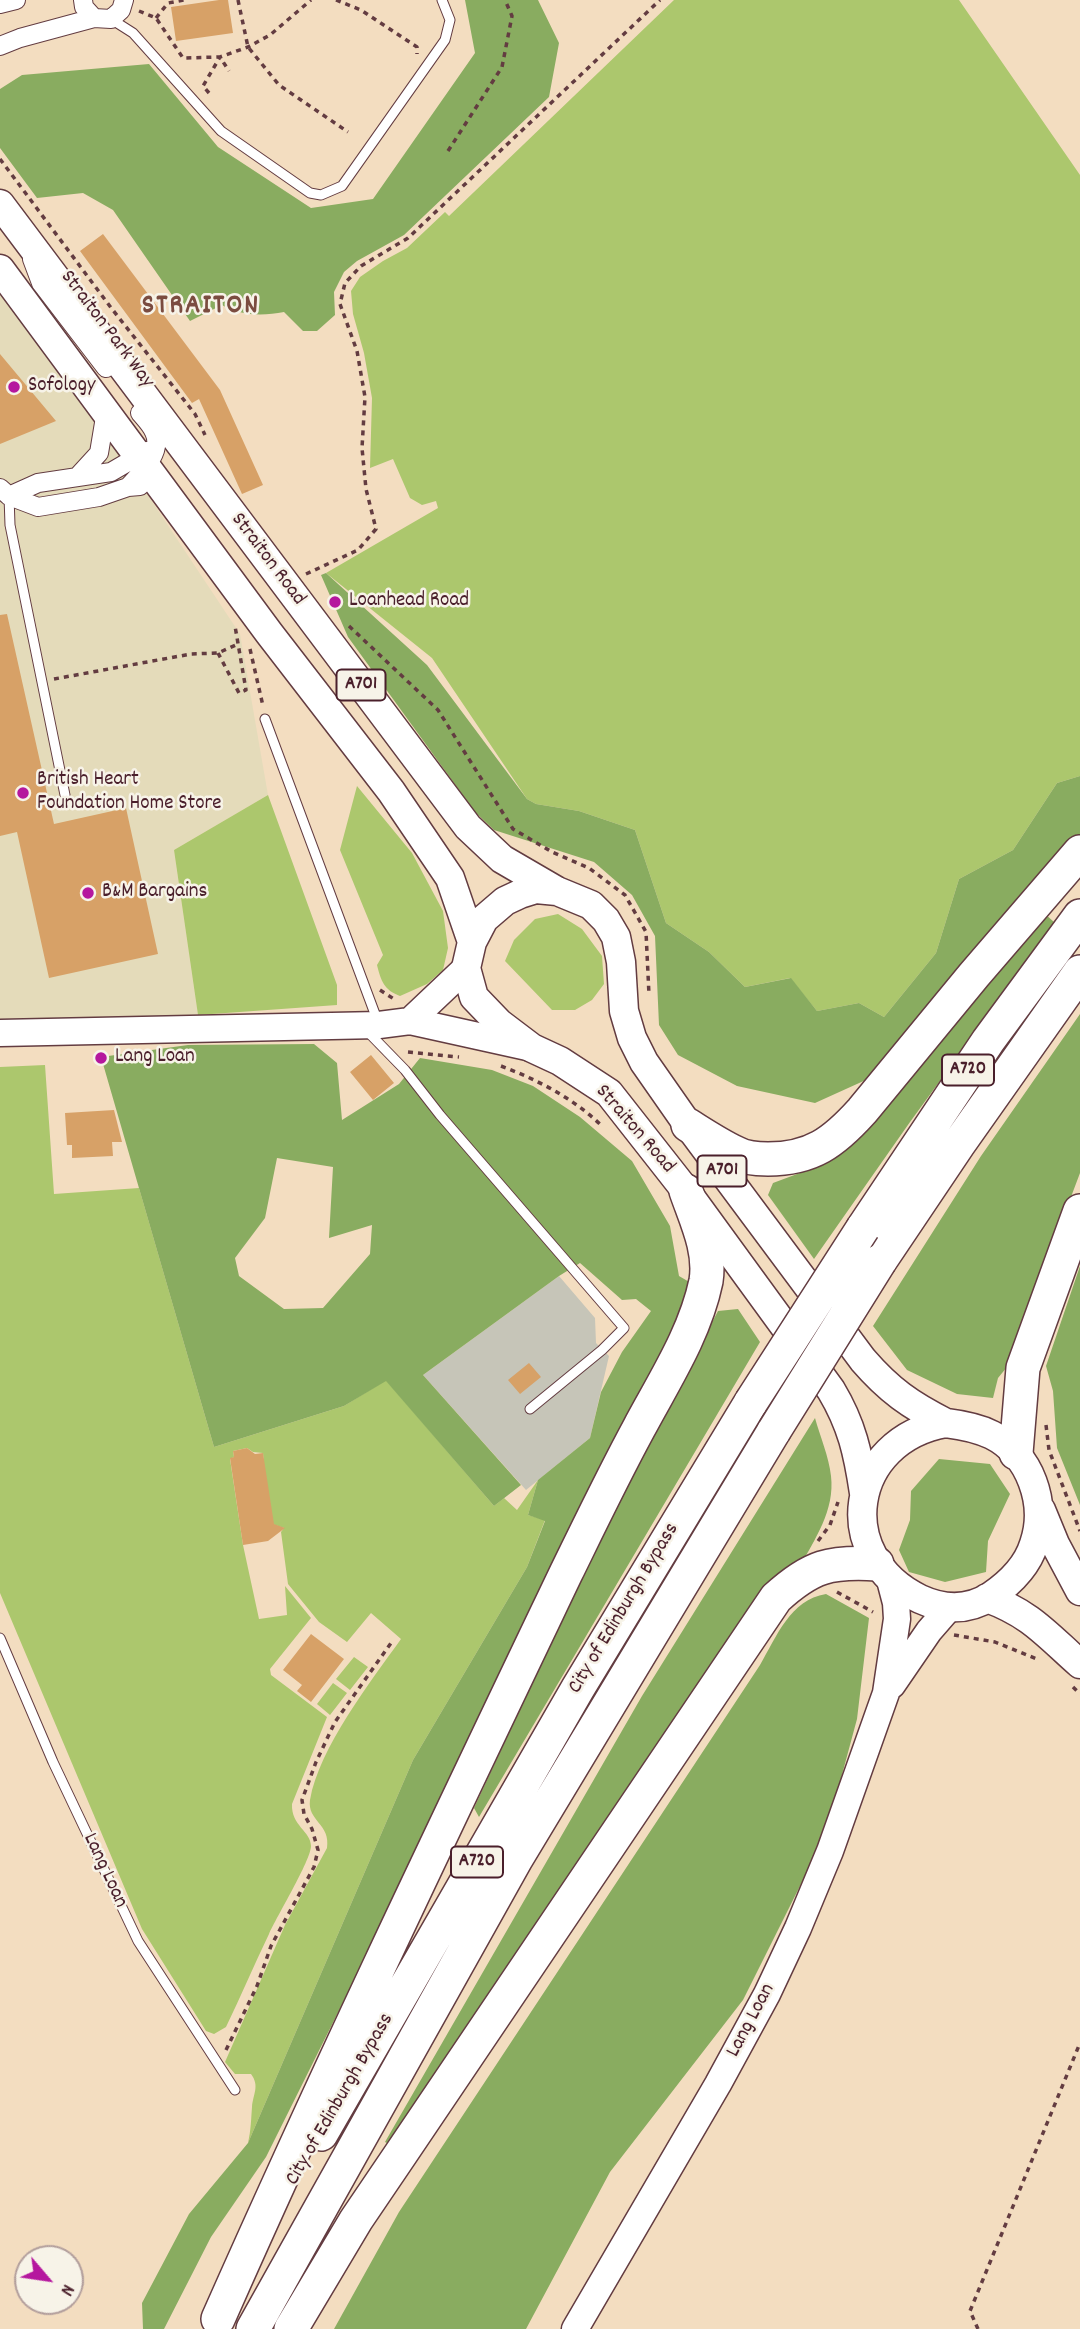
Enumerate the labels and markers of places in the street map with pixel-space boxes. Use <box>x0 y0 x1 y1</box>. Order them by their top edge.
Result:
place label: Sofology <box>28 374 95 400</box>
marker: Sofology <box>6 379 22 395</box>
place label: Loanhead Road <box>349 589 469 615</box>
marker: Loanhead Road <box>327 594 343 610</box>
place label: British Heart Foundation Home Store <box>37 768 222 818</box>
marker: British Heart Foundation Home Store <box>15 785 31 801</box>
place label: B&M Bargains <box>102 880 207 906</box>
marker: B&M Bargains <box>80 885 96 901</box>
place label: Lang Loan <box>115 1045 195 1071</box>
marker: Lang Loan <box>93 1050 109 1066</box>

